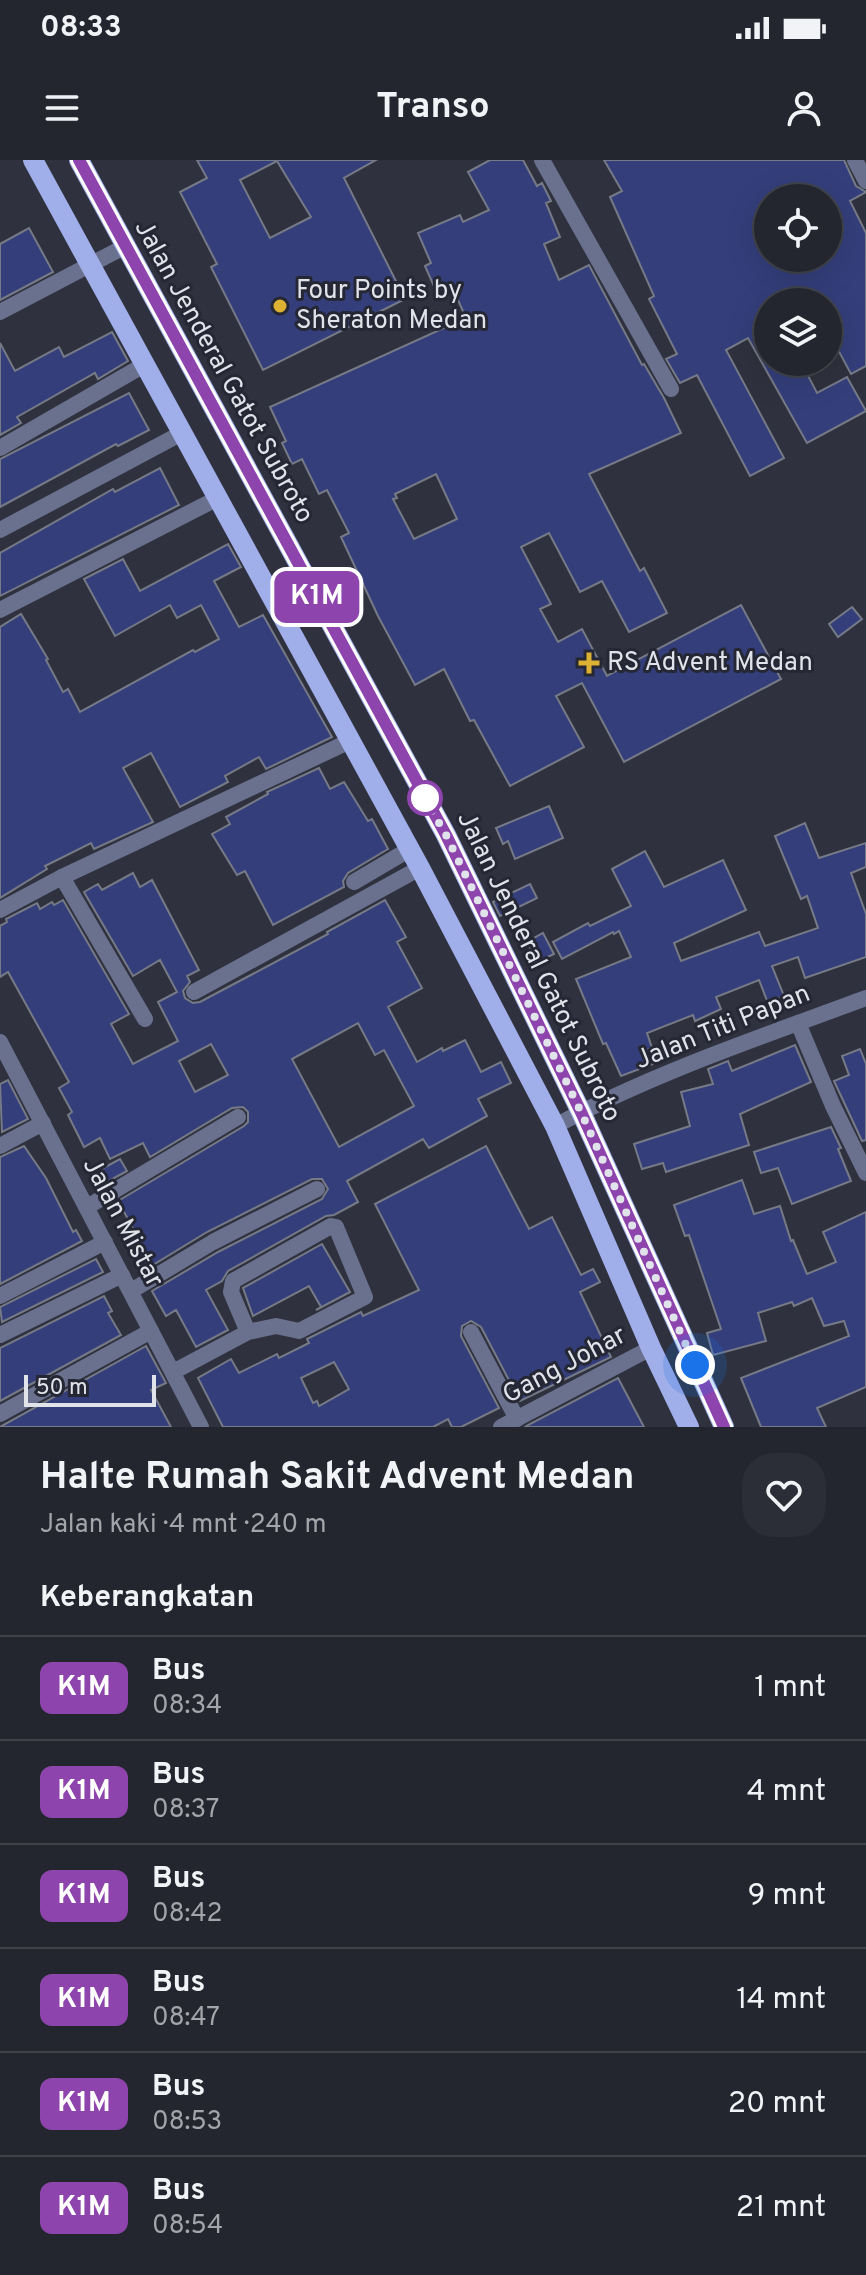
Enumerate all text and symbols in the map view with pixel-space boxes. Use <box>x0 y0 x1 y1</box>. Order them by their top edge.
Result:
text: 08:33 <box>40 10 122 47</box>
text: Transo <box>376 85 490 131</box>
icon: menu <box>40 86 84 130</box>
icon: person <box>782 86 826 130</box>
map controls <box>754 184 842 376</box>
button: locate <box>754 184 842 272</box>
street label: Jalan Jenderal Gatot Subroto <box>126 215 320 529</box>
place label: Four Points by Sheraton Medan <box>296 275 487 338</box>
button: layers <box>754 288 842 376</box>
marker: Four Points by Sheraton Medan <box>271 297 289 315</box>
line badge: K1M <box>271 571 363 623</box>
text: K1M <box>290 579 344 615</box>
place label: RS Advent Medan <box>607 647 813 680</box>
marker: RS Advent Medan <box>578 652 600 674</box>
unlabelled marker <box>408 781 442 815</box>
street label: Jalan Jenderal Gatot Subroto <box>448 806 628 1128</box>
street label: Jalan Titi Papan <box>631 978 815 1078</box>
street label: Jalan Mistar <box>74 1152 170 1294</box>
street label: Gang Johar <box>498 1320 632 1412</box>
your location <box>675 1345 715 1385</box>
scale bar <box>24 1371 156 1407</box>
text: 50 m <box>36 1375 88 1402</box>
button: heart <box>742 1453 826 1537</box>
text: Halte Rumah Sakit Advent Medan <box>40 1454 635 1503</box>
text: Jalan kaki · 4 mnt · 240 m <box>40 1509 326 1542</box>
text: Keberangkatan <box>40 1580 254 1617</box>
text: Bus <box>152 1653 205 1690</box>
text: K1M <box>57 1670 111 1706</box>
text: 1 mnt <box>754 1670 826 1707</box>
text: 08:34 <box>152 1690 222 1723</box>
text: Bus <box>152 1757 205 1794</box>
text: K1M <box>57 1774 111 1810</box>
text: 4 mnt <box>747 1774 826 1811</box>
text: 08:37 <box>152 1794 219 1827</box>
text: Bus <box>152 1861 205 1898</box>
text: K1M <box>57 1878 111 1914</box>
text: 9 mnt <box>747 1878 826 1915</box>
text: 08:42 <box>152 1898 223 1931</box>
text: Bus <box>152 1965 205 2002</box>
text: K1M <box>57 1982 111 2018</box>
text: 14 mnt <box>736 1982 826 2019</box>
text: 08:47 <box>152 2002 220 2035</box>
text: Bus <box>152 2069 205 2106</box>
text: K1M <box>57 2086 111 2122</box>
text: 20 mnt <box>728 2086 826 2123</box>
text: 08:53 <box>152 2106 222 2139</box>
text: Bus <box>152 2173 205 2210</box>
text: K1M <box>57 2190 111 2226</box>
text: 21 mnt <box>736 2190 826 2227</box>
text: 08:54 <box>152 2210 223 2243</box>

